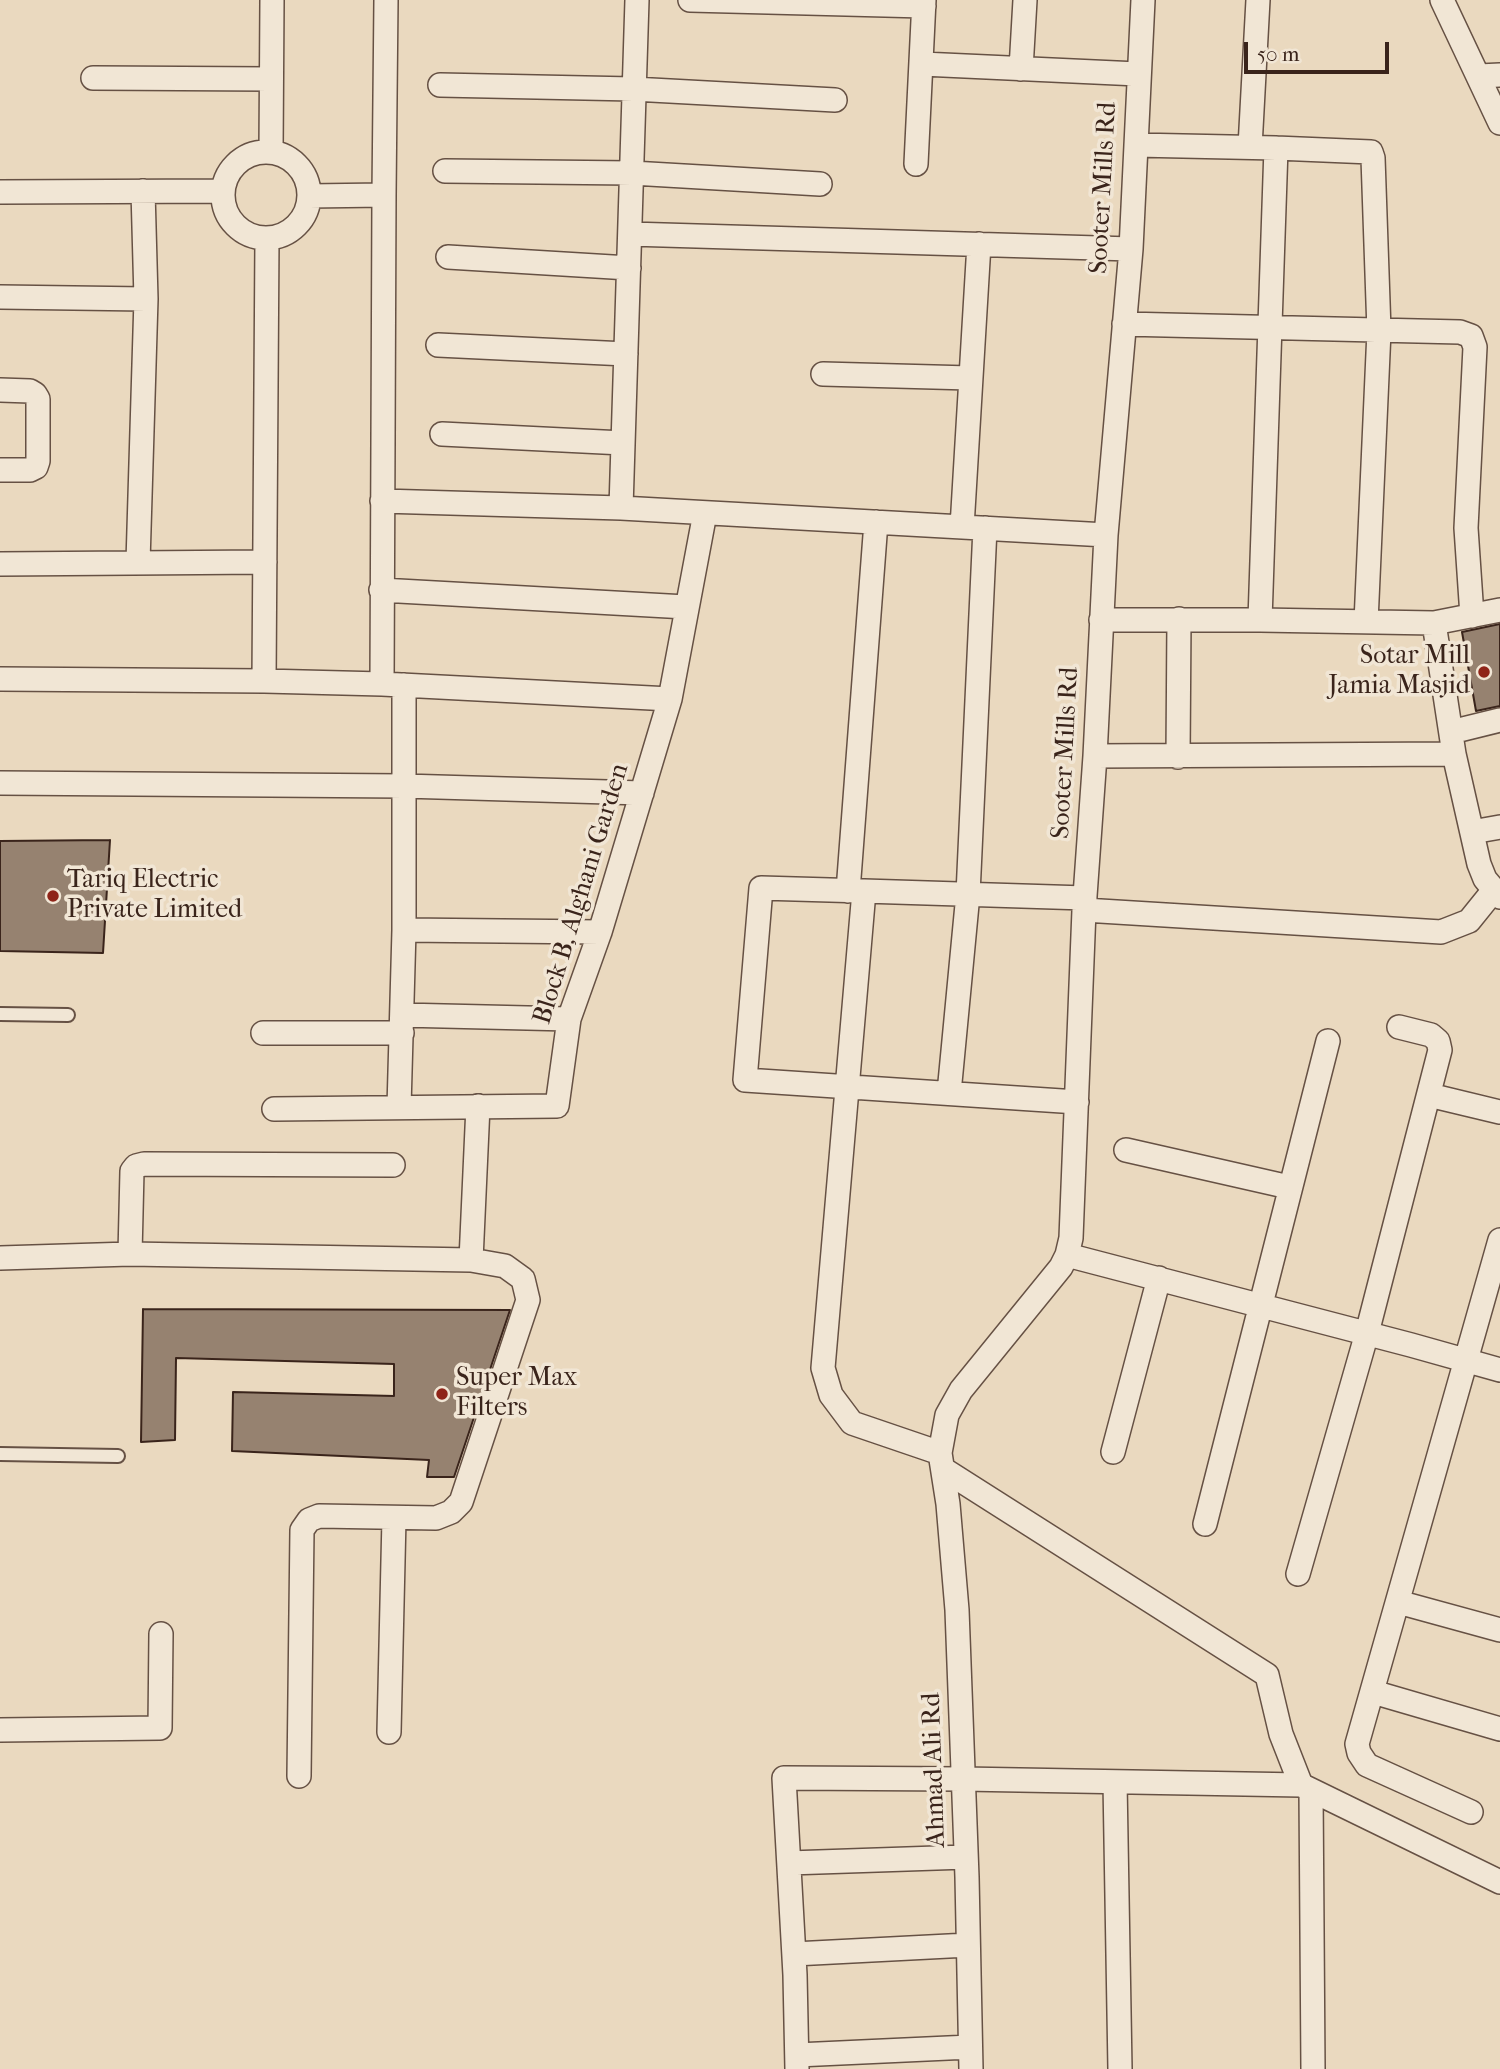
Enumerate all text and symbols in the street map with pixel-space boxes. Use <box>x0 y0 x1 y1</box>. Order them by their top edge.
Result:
scale bar <box>1248 28 1393 72</box>
text: 50 m <box>1257 42 1300 66</box>
street label: Sooter Mills Rd <box>1084 101 1124 275</box>
place label: Sotar Mill Jamia Masjid <box>1328 641 1470 702</box>
marker: Sotar Mill Jamia Masjid <box>1476 664 1492 680</box>
street label: Sooter Mills Rd <box>1046 666 1086 840</box>
street label: Block B, Alghani Garden <box>527 760 637 1028</box>
place label: Tariq Electric Private Limited <box>67 865 242 926</box>
marker: Tariq Electric Private Limited <box>45 888 61 904</box>
place label: Super Max Filters <box>456 1363 577 1424</box>
marker: Super Max Filters <box>434 1386 450 1402</box>
street label: Ahmad Ali Rd <box>917 1692 953 1848</box>

